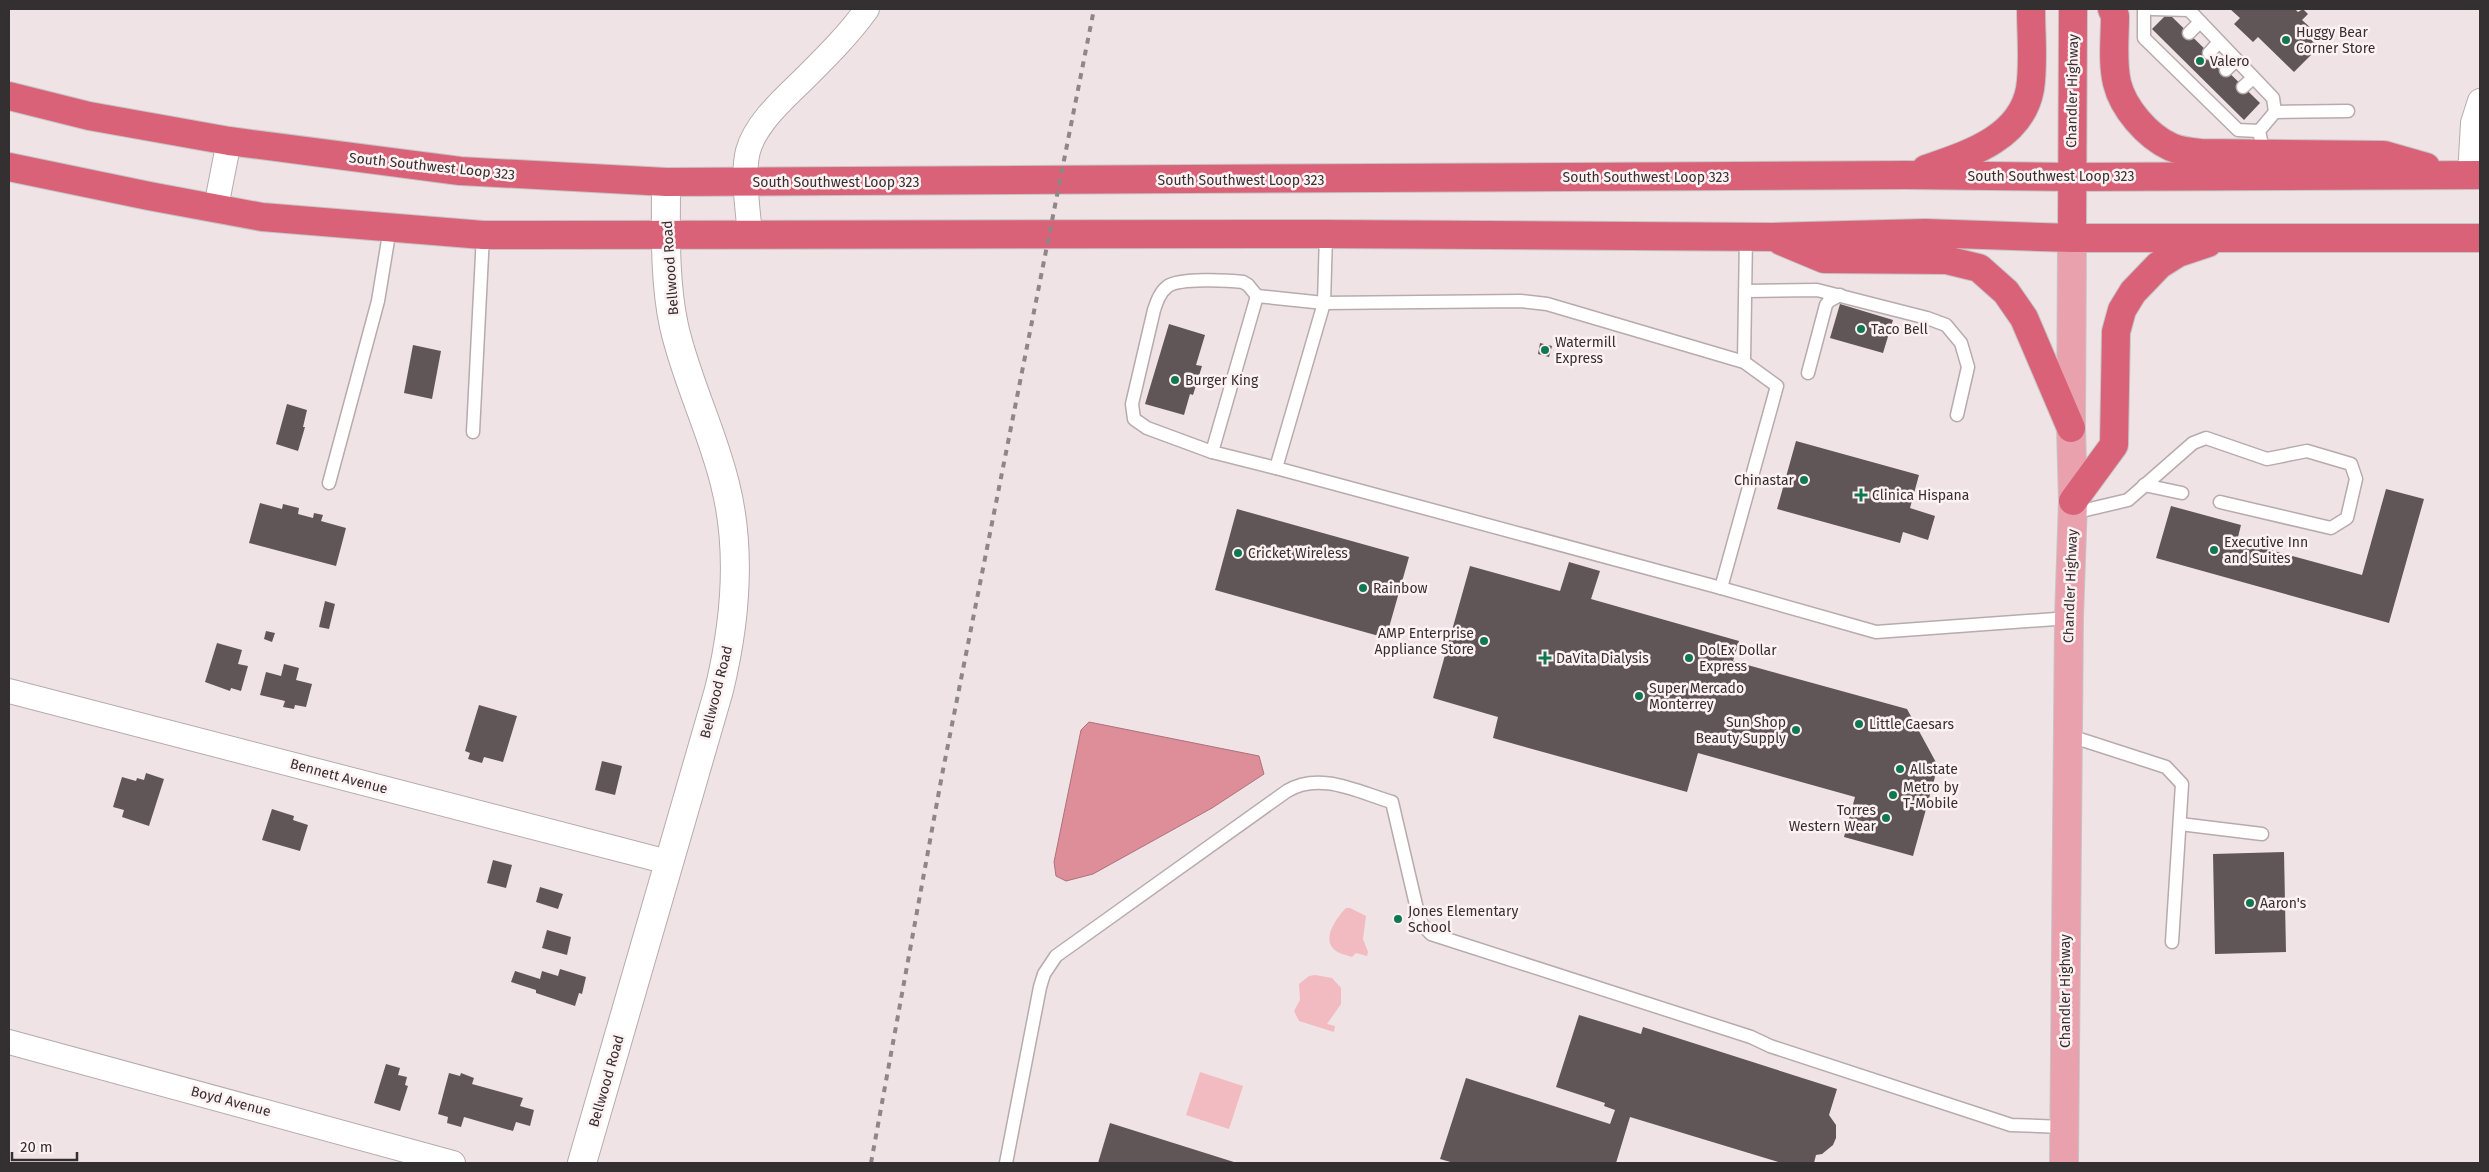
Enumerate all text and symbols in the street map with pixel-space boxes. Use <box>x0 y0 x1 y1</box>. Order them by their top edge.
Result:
place label: Huggy Bear Corner Store <box>2296 24 2375 57</box>
street label: Chandler Highway <box>2063 34 2082 148</box>
marker: Huggy Bear Corner Store <box>2280 34 2292 46</box>
place label: Valero <box>2210 53 2250 70</box>
marker: Valero <box>2194 55 2206 67</box>
street label: South Southwest Loop 323 <box>348 149 516 184</box>
street label: South Southwest Loop 323 <box>1968 168 2134 185</box>
street label: South Southwest Loop 323 <box>1563 169 1729 186</box>
street label: South Southwest Loop 323 <box>1158 172 1324 189</box>
street label: South Southwest Loop 323 <box>753 174 919 191</box>
street label: Bellwood Road <box>659 220 682 316</box>
place label: Taco Bell <box>1871 321 1928 338</box>
marker: Taco Bell <box>1855 323 1867 335</box>
place label: Watermill Express <box>1555 334 1616 367</box>
marker: Watermill Express <box>1539 344 1551 356</box>
place label: Burger King <box>1185 372 1259 389</box>
marker: Burger King <box>1169 374 1181 386</box>
place label: Chinastar <box>1734 472 1795 489</box>
marker: Chinastar <box>1798 474 1810 486</box>
place label: Clinica Hispana <box>1872 487 1969 504</box>
marker: Clinica Hispana <box>1854 488 1868 502</box>
street label: Chandler Highway <box>2060 529 2081 643</box>
place label: Executive Inn and Suites <box>2224 534 2308 567</box>
marker: Executive Inn and Suites <box>2208 544 2220 556</box>
place label: Cricket Wireless <box>1248 545 1348 562</box>
marker: Cricket Wireless <box>1232 547 1244 559</box>
place label: Rainbow <box>1373 580 1428 597</box>
marker: Rainbow <box>1357 582 1369 594</box>
place label: AMP Enterprise Appliance Store <box>1374 625 1474 658</box>
marker: AMP Enterprise Appliance Store <box>1478 635 1490 647</box>
place label: DolEx Dollar Express <box>1699 642 1777 675</box>
street label: Bellwood Road <box>697 644 736 740</box>
place label: DaVita Dialysis <box>1556 650 1649 667</box>
marker: DaVita Dialysis <box>1538 651 1552 665</box>
marker: DolEx Dollar Express <box>1683 652 1695 664</box>
place label: Super Mercado Monterrey <box>1649 680 1744 713</box>
marker: Super Mercado Monterrey <box>1633 690 1645 702</box>
place label: Sun Shop Beauty Supply <box>1695 714 1786 747</box>
place label: Little Caesars <box>1869 716 1954 733</box>
marker: Little Caesars <box>1853 718 1865 730</box>
marker: Sun Shop Beauty Supply <box>1790 724 1802 736</box>
street label: Bennett Avenue <box>288 755 390 798</box>
place label: Allstate <box>1910 761 1958 778</box>
marker: Allstate <box>1894 763 1906 775</box>
place label: Metro by T-Mobile <box>1903 779 1959 812</box>
marker: Metro by T-Mobile <box>1887 789 1899 801</box>
place label: Torres Western Wear <box>1789 802 1877 835</box>
marker: Torres Western Wear <box>1880 812 1892 824</box>
place label: Aaron's <box>2260 895 2307 912</box>
marker: Aaron's <box>2244 897 2256 909</box>
place label: Jones Elementary School <box>1408 903 1518 936</box>
marker: Jones Elementary School <box>1392 913 1404 925</box>
street label: Chandler Highway <box>2057 934 2074 1048</box>
street label: Bellwood Road <box>585 1033 628 1129</box>
street label: Boyd Avenue <box>189 1083 273 1120</box>
scale bar <box>12 1130 78 1162</box>
text: 20 m <box>20 1138 53 1156</box>

